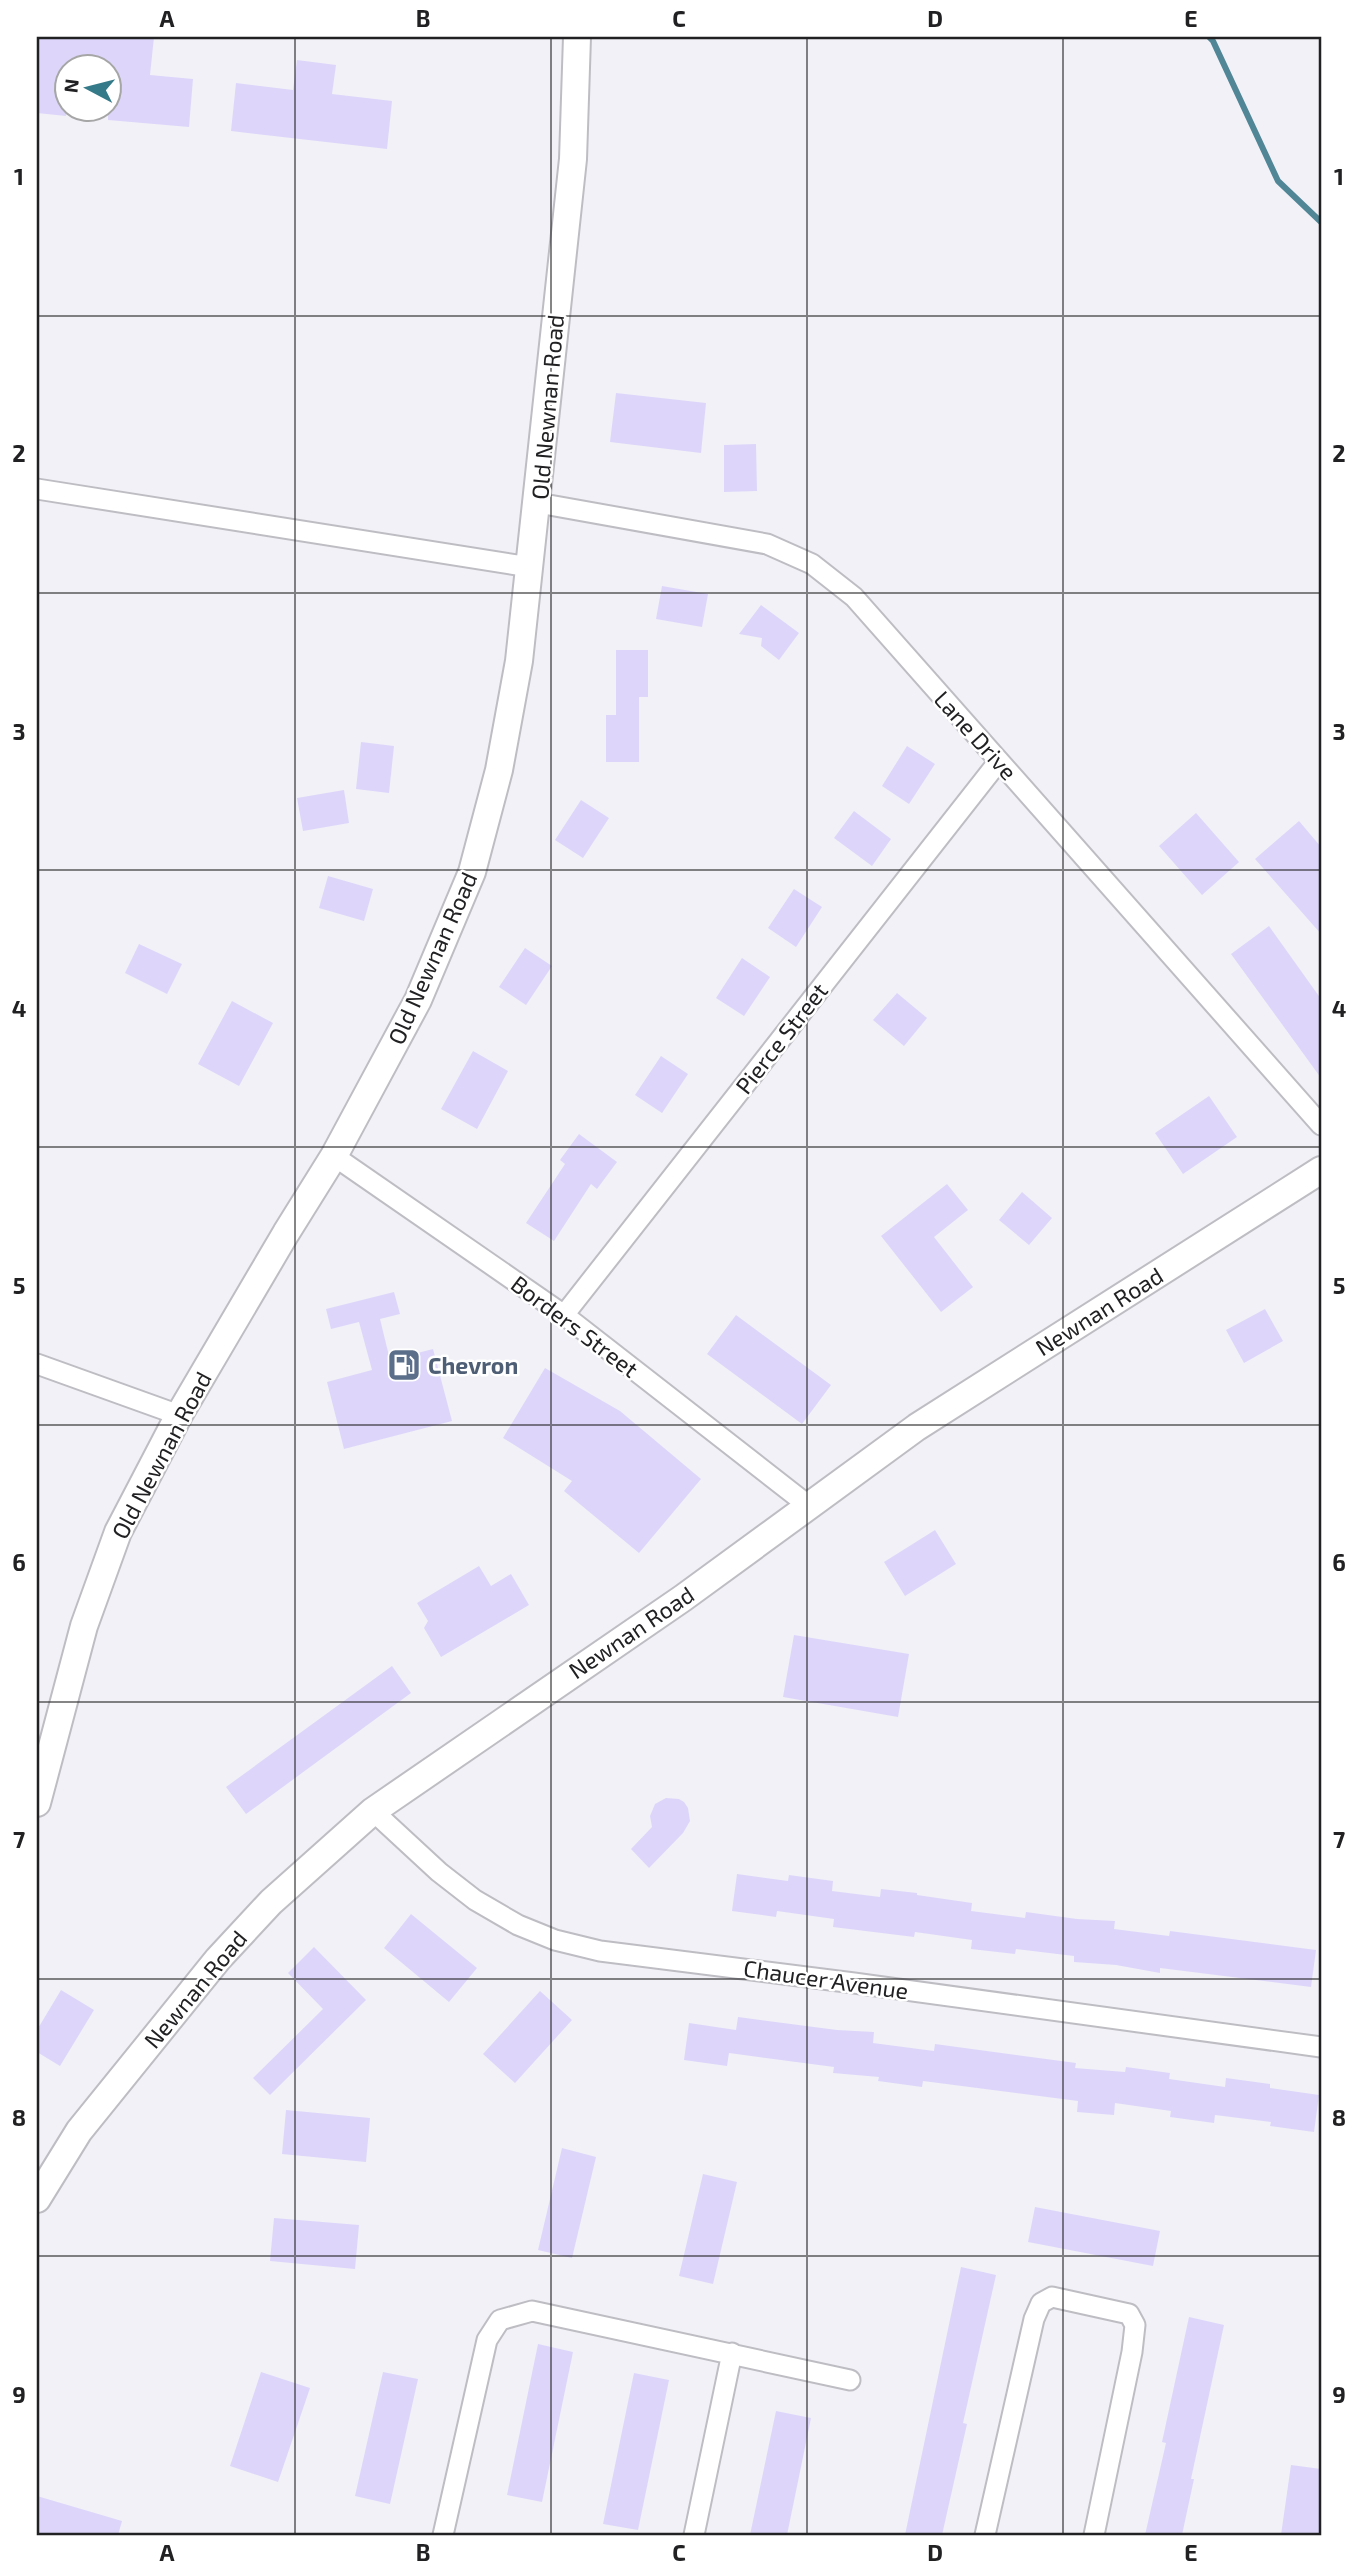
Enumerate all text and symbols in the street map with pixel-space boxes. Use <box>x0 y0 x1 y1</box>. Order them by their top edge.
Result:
text: A <box>159 4 175 32</box>
text: B <box>416 4 430 32</box>
text: C <box>672 4 686 32</box>
text: D <box>927 4 943 32</box>
text: E <box>1184 4 1198 32</box>
north arrow <box>52 52 122 122</box>
text: N <box>58 78 83 94</box>
text: 1 <box>14 162 24 190</box>
text: 1 <box>1334 162 1344 190</box>
street label: Old Newnan Road <box>525 313 569 501</box>
text: 2 <box>12 439 26 467</box>
text: 2 <box>1332 439 1346 467</box>
street label: Lane Drive <box>929 685 1023 785</box>
text: 3 <box>12 717 26 745</box>
text: 3 <box>1332 717 1346 745</box>
street label: Old Newnan Road <box>381 868 483 1048</box>
street label: Pierce Street <box>729 977 833 1099</box>
text: 4 <box>12 994 26 1022</box>
text: 4 <box>1332 994 1346 1022</box>
street label: Newnan Road <box>1030 1261 1168 1361</box>
street label: Borders Street <box>506 1269 644 1383</box>
text: 5 <box>13 1271 25 1299</box>
text: 5 <box>1333 1271 1345 1299</box>
fuel station icon: Chevron <box>385 1346 423 1384</box>
place label: Chevron <box>428 1351 518 1379</box>
street label: Old Newnan Road <box>105 1367 217 1543</box>
text: 6 <box>12 1548 26 1576</box>
text: 6 <box>1332 1548 1346 1576</box>
street label: Newnan Road <box>563 1580 699 1684</box>
text: 7 <box>13 1825 25 1853</box>
text: 7 <box>1333 1825 1345 1853</box>
street label: Newnan Road <box>138 1924 252 2054</box>
street label: Chaucer Avenue <box>742 1954 910 2004</box>
text: 8 <box>12 2103 26 2131</box>
text: 8 <box>1332 2103 1346 2131</box>
text: 9 <box>12 2380 26 2408</box>
text: 9 <box>1332 2380 1346 2408</box>
text: A <box>159 2538 175 2566</box>
text: B <box>416 2538 430 2566</box>
text: C <box>672 2538 686 2566</box>
text: D <box>927 2538 943 2566</box>
text: E <box>1184 2538 1198 2566</box>

